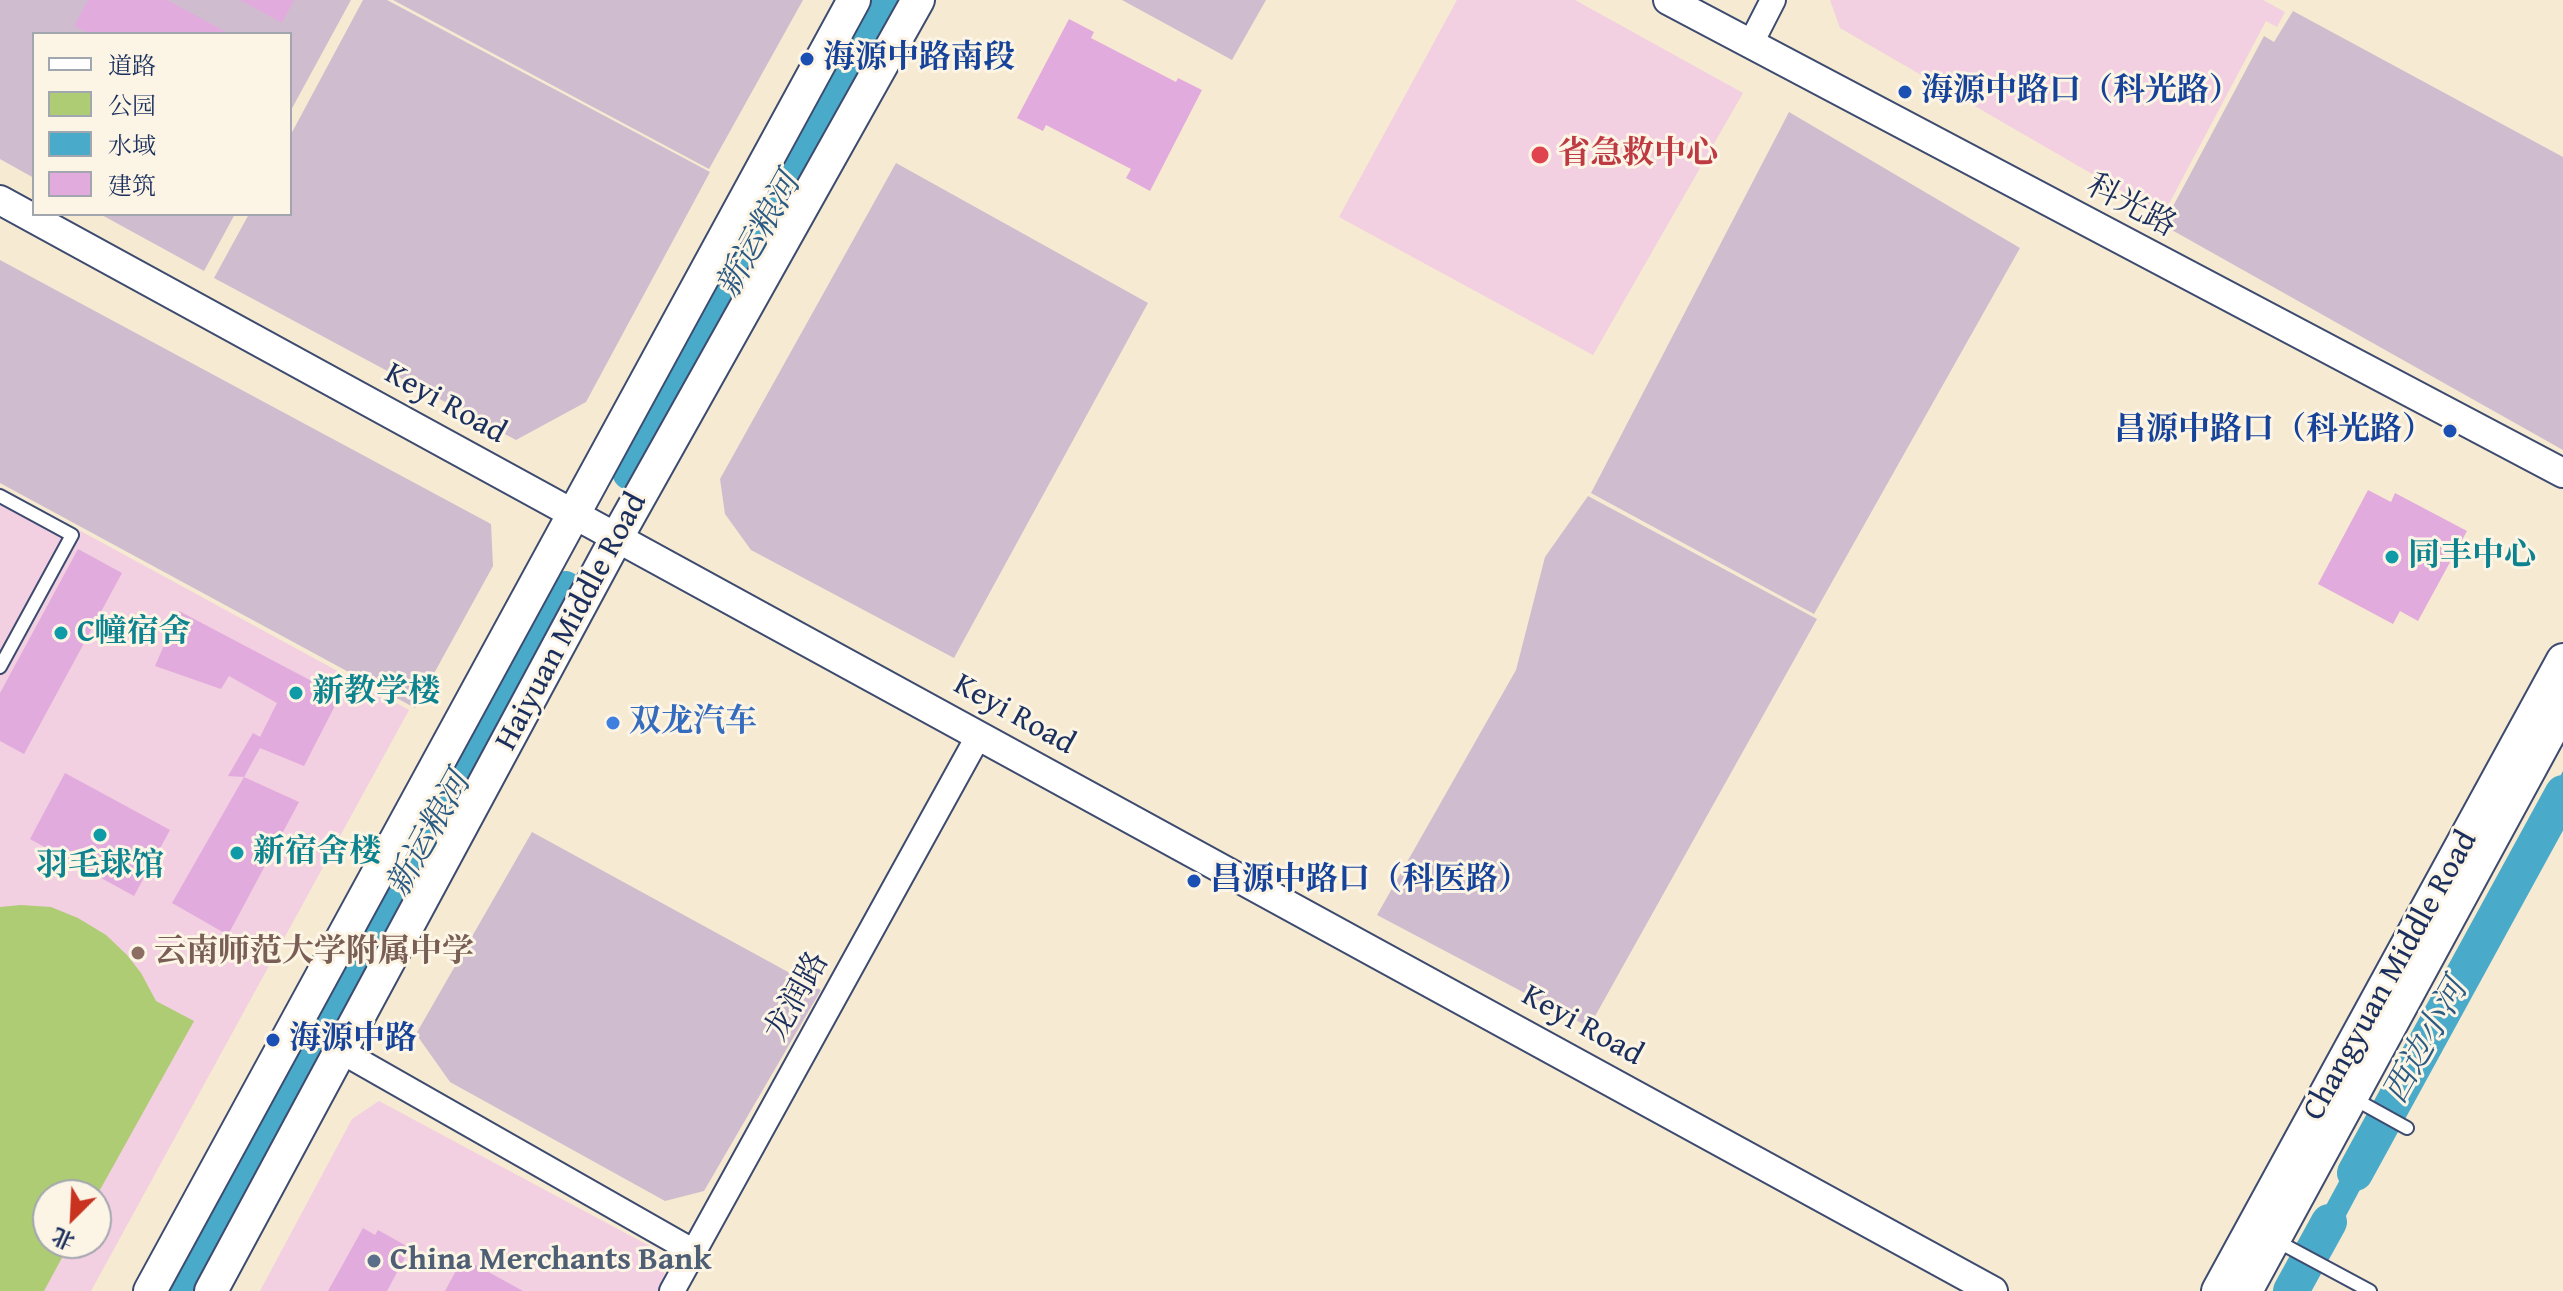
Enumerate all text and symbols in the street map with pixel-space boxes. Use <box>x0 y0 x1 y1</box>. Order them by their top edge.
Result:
legend <box>32 32 292 216</box>
place label: 海源中路南段 <box>823 40 1015 78</box>
text: 道路 <box>108 48 156 83</box>
marker: 海源中路南段 <box>798 50 816 68</box>
place label: 海源中路口（科光路） <box>1921 73 2241 111</box>
marker: 海源中路口（科光路） <box>1896 83 1914 101</box>
text: 公园 <box>108 88 156 123</box>
text: 水域 <box>108 128 156 163</box>
place label: 省急救中心 <box>1558 136 1718 174</box>
marker: 省急救中心 <box>1529 144 1551 166</box>
water label: 新运粮河 <box>709 167 811 305</box>
text: 建筑 <box>108 168 156 203</box>
street label: 科光路 <box>2080 168 2182 246</box>
street label: Keyi Road <box>378 355 512 453</box>
place label: 昌源中路口（科光路） <box>2114 412 2434 450</box>
marker: 昌源中路口（科光路） <box>2441 422 2459 440</box>
street label: Haiyuan Middle Road <box>488 487 656 757</box>
place label: 同丰中心 <box>2408 538 2536 576</box>
marker: 同丰中心 <box>2383 548 2401 566</box>
place label: C幢宿舍 <box>77 614 191 652</box>
marker: C幢宿舍 <box>52 624 70 642</box>
street label: Keyi Road <box>947 666 1081 764</box>
place label: 新教学楼 <box>312 674 440 712</box>
marker: 新教学楼 <box>287 684 305 702</box>
place label: 双龙汽车 <box>629 704 757 742</box>
marker: 双龙汽车 <box>604 714 622 732</box>
water label: 新运粮河 <box>379 766 481 904</box>
street label: Changyuan Middle Road <box>2295 825 2487 1127</box>
marker: 羽毛球馆 <box>91 826 109 844</box>
place label: 新宿舍楼 <box>253 834 381 872</box>
marker: 新宿舍楼 <box>228 844 246 862</box>
place label: 羽毛球馆 <box>36 848 164 886</box>
place label: 昌源中路口（科医路） <box>1210 862 1530 900</box>
marker: 昌源中路口（科医路） <box>1185 872 1203 890</box>
place label: 云南师范大学附属中学 <box>154 934 474 972</box>
marker: 云南师范大学附属中学 <box>129 944 147 962</box>
street label: 龙润路 <box>758 946 838 1048</box>
water label: 西边小河 <box>2376 973 2478 1111</box>
street label: Keyi Road <box>1515 977 1649 1075</box>
place label: 海源中路 <box>289 1021 417 1059</box>
marker: 海源中路 <box>264 1031 282 1049</box>
north arrow <box>32 1179 112 1259</box>
text: 北 <box>46 1220 80 1258</box>
place label: China Merchants Bank <box>390 1242 711 1280</box>
marker: China Merchants Bank <box>365 1252 383 1270</box>

